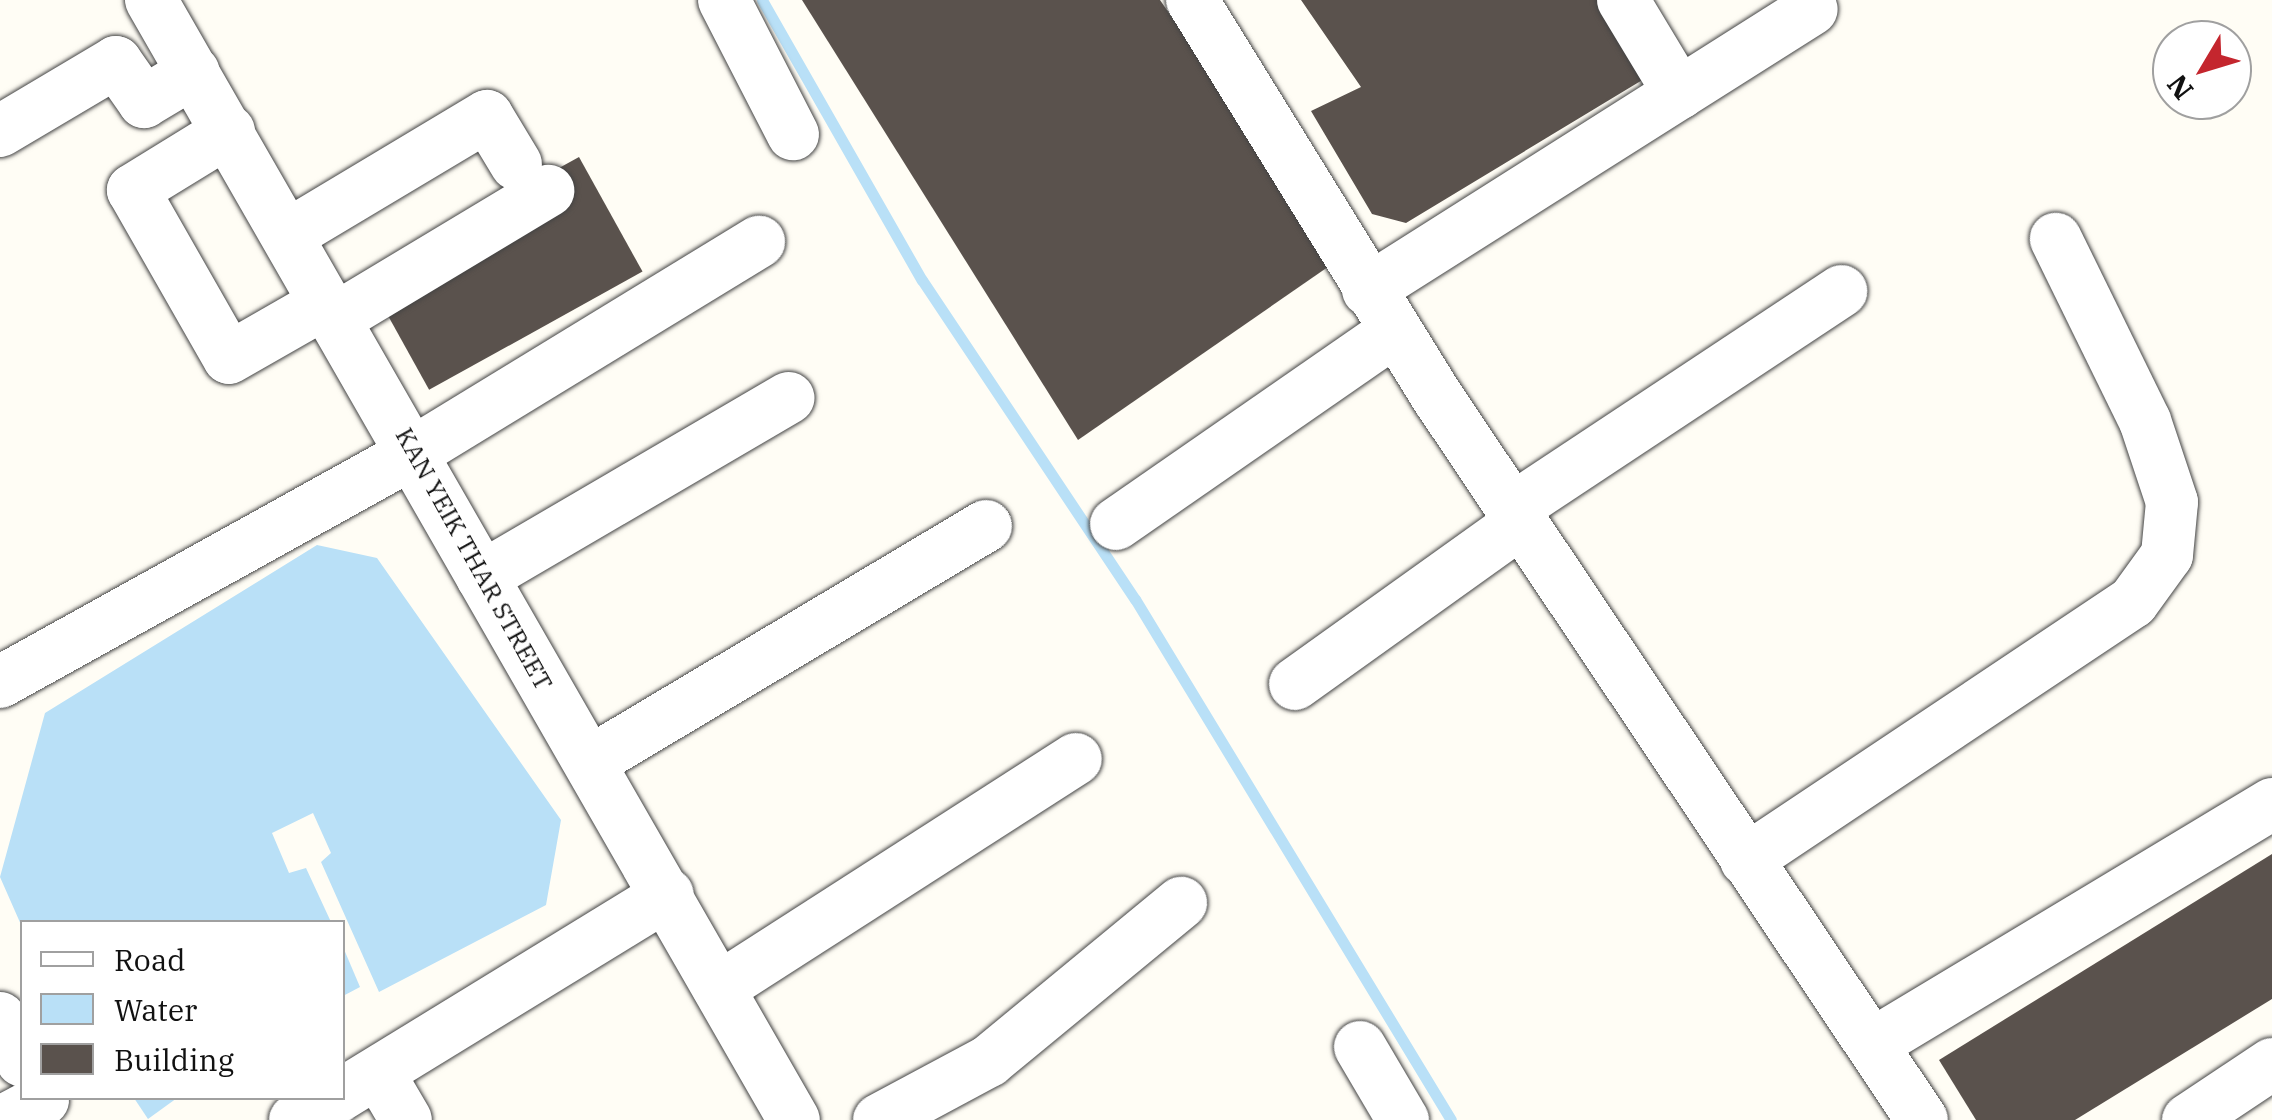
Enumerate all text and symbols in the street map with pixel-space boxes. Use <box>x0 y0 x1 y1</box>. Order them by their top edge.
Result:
north arrow <box>2152 20 2252 120</box>
text: N <box>2158 67 2201 108</box>
street label: KAN YEIK THAR STREET <box>389 422 559 696</box>
legend <box>20 920 345 1100</box>
text: Road <box>114 940 186 979</box>
text: Water <box>114 990 197 1029</box>
text: Building <box>114 1040 234 1079</box>

